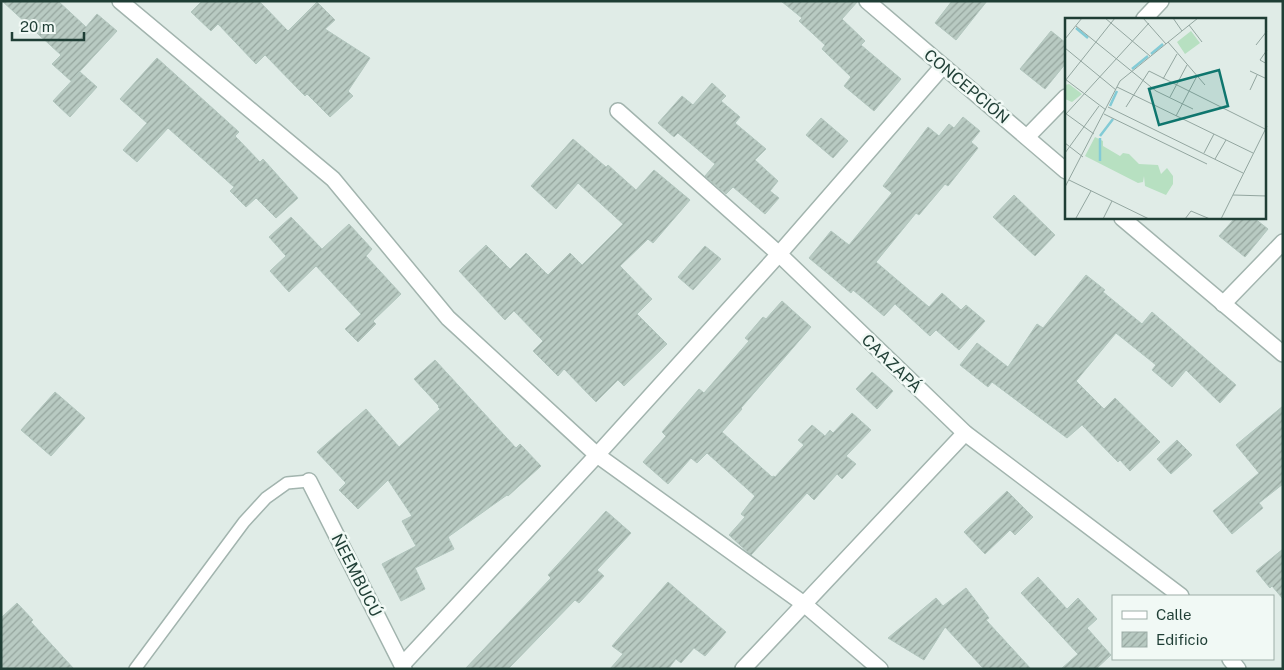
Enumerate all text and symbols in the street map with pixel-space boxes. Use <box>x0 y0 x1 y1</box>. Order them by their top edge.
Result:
scale bar <box>12 10 85 42</box>
text: 20 m <box>20 18 55 35</box>
inset map <box>1065 18 1266 219</box>
street label: CONCEPCIÓN <box>920 44 1014 128</box>
street label: CAAZAPÁ <box>858 329 926 397</box>
street label: ÑEEMBUCÚ <box>328 530 386 620</box>
legend <box>1112 595 1274 660</box>
text: Calle <box>1156 606 1192 623</box>
text: Edificio <box>1156 631 1208 648</box>

